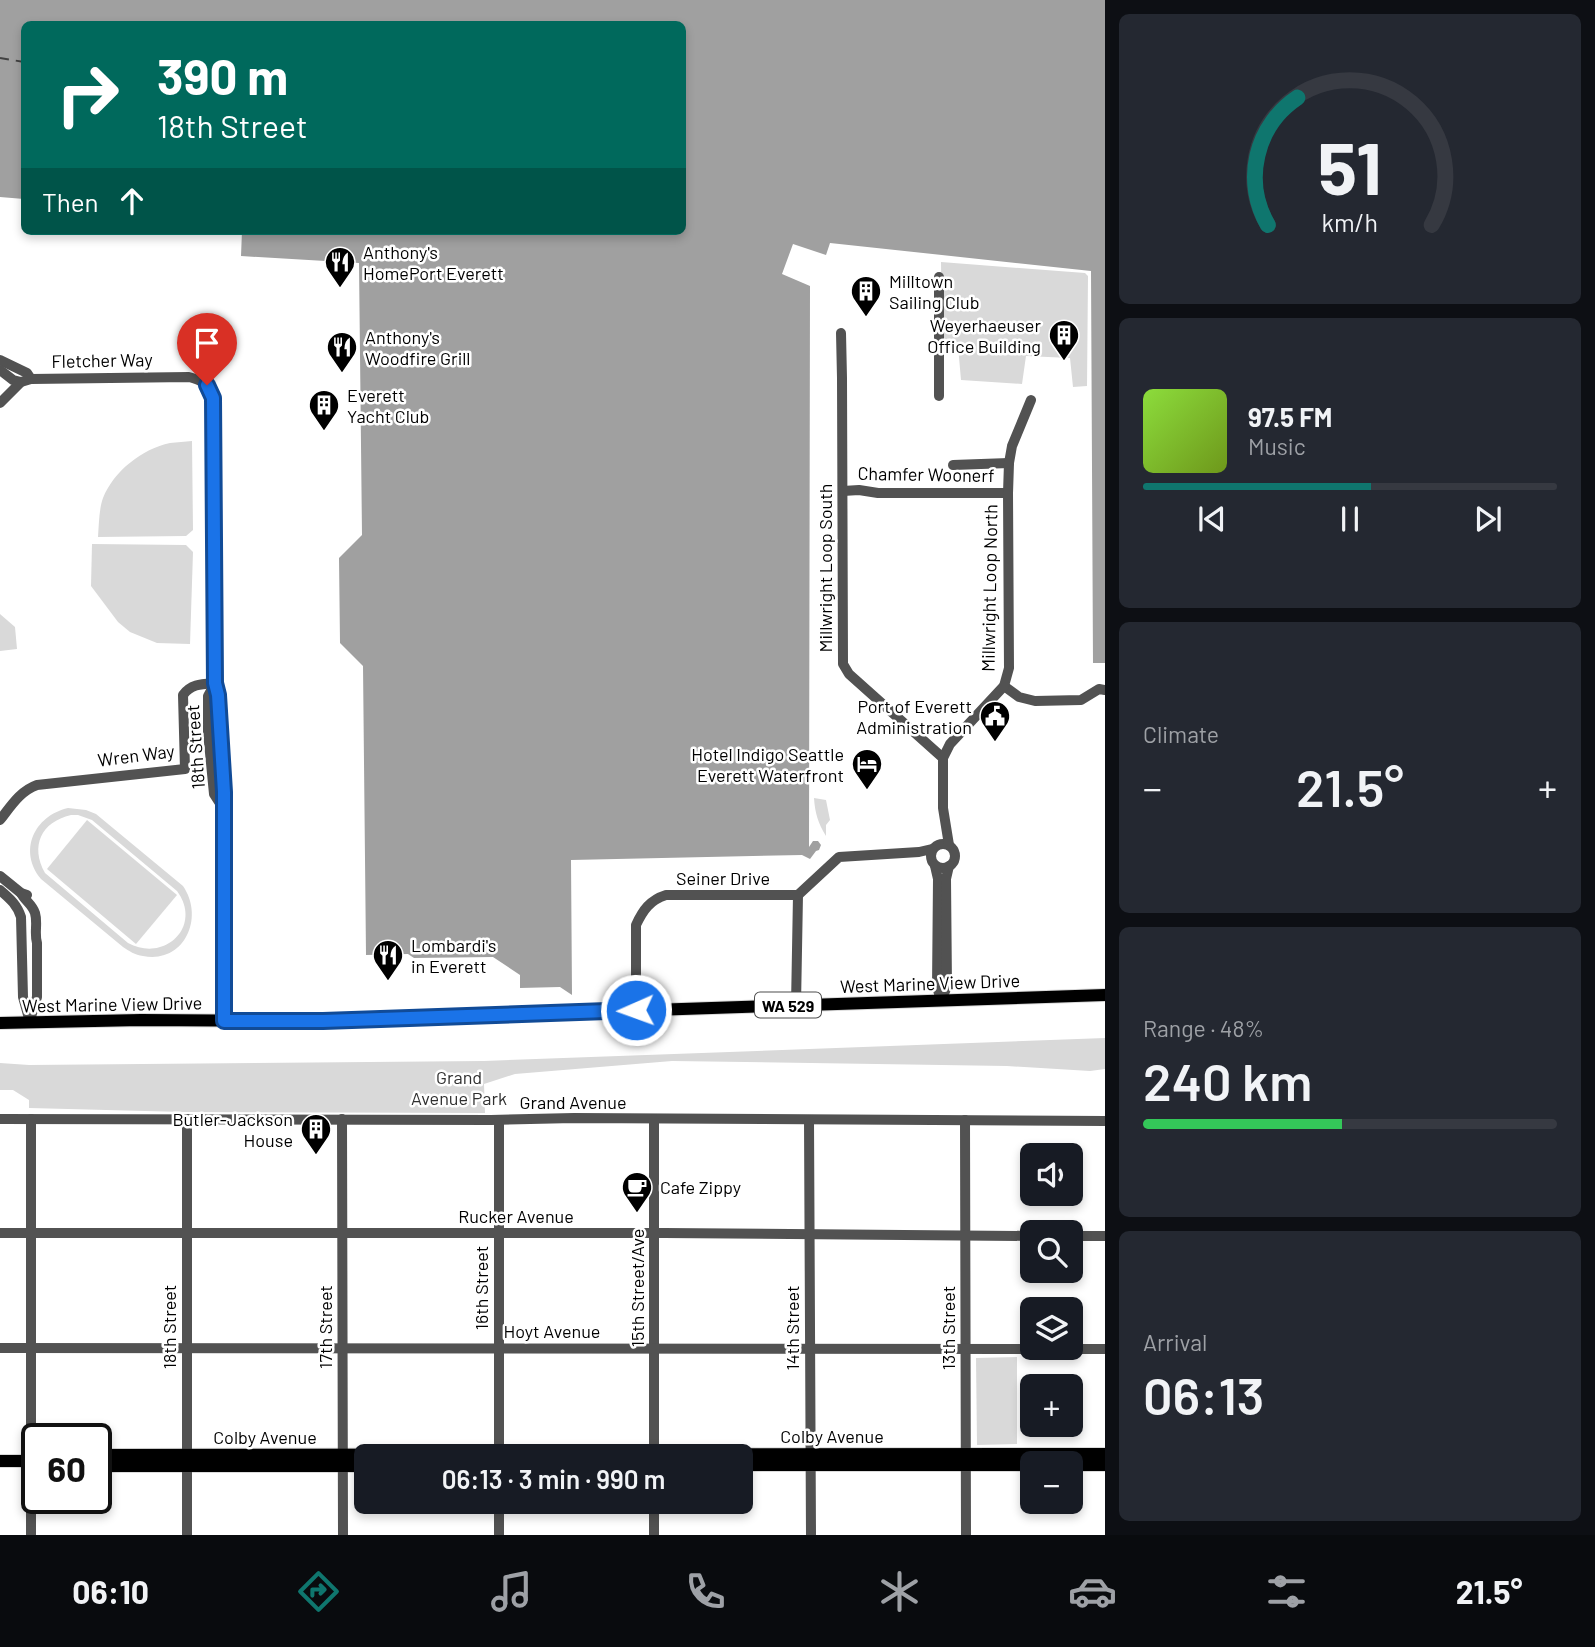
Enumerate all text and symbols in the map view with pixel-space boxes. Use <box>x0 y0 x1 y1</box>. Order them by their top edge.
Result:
text: 390 m <box>157 46 288 105</box>
icon: right <box>42 49 133 140</box>
text: 18th Street <box>157 106 308 144</box>
text: 51 <box>1318 122 1382 210</box>
icon: ahead <box>113 182 151 220</box>
text: Then <box>42 186 99 217</box>
text: km/h <box>1322 207 1378 237</box>
place label: Anthony's HomePort Everett <box>363 241 504 284</box>
restaurant icon: Anthony's HomePort Everett <box>323 245 357 289</box>
place label: Milltown Sailing Club <box>889 270 979 313</box>
building icon: Milltown Sailing Club <box>849 274 883 318</box>
pin <box>177 313 237 385</box>
place label: Weyerhaeuser Office Building <box>927 314 1041 357</box>
building icon: Weyerhaeuser Office Building <box>1047 318 1081 362</box>
icon: arrive <box>188 324 226 362</box>
place label: Anthony's Woodfire Grill <box>365 326 471 369</box>
restaurant icon: Anthony's Woodfire Grill <box>325 330 359 374</box>
street label: Fletcher Way <box>51 348 153 372</box>
place label: Everett Yacht Club <box>347 384 429 427</box>
building icon: Everett Yacht Club <box>307 388 341 432</box>
text: 97.5 FM <box>1248 401 1332 432</box>
text: Music <box>1248 432 1306 460</box>
street label: Chamfer Woonerf <box>857 462 995 486</box>
street label: Millwright Loop South <box>814 484 836 652</box>
icon: previous <box>1193 500 1231 538</box>
icon: pause <box>1331 500 1369 538</box>
icon: next <box>1469 500 1507 538</box>
street label: Millwright Loop North <box>977 504 1001 672</box>
place label: Port of Everett Administration <box>856 695 972 738</box>
public building icon: Port of Everett Administration <box>978 699 1012 743</box>
street label: 18th Street <box>181 704 209 790</box>
text: Climate <box>1143 720 1219 748</box>
street label: Wren Way <box>96 739 176 771</box>
place label: Hotel Indigo Seattle Everett Waterfront <box>691 743 844 786</box>
hotel icon: Hotel Indigo Seattle Everett Waterfront <box>850 747 884 791</box>
text: 21.5° <box>1296 755 1404 817</box>
text: − <box>1143 764 1162 810</box>
text: + <box>1538 764 1557 810</box>
street label: Seiner Drive <box>676 867 770 889</box>
place label: Lombardi's in Everett <box>411 934 496 977</box>
restaurant icon: Lombardi's in Everett <box>371 938 405 982</box>
street label: West Marine View Drive <box>839 969 1021 997</box>
position arrow <box>599 973 673 1047</box>
street label: West Marine View Drive <box>22 991 202 1017</box>
road number: WA 529 <box>755 993 821 1018</box>
text: Range · 48% <box>1143 1014 1264 1042</box>
text: 240 km <box>1143 1049 1312 1111</box>
park label: Grand Avenue Park <box>411 1066 507 1109</box>
street label: Grand Avenue <box>520 1091 626 1113</box>
place label: Butler-Jackson House <box>172 1108 293 1151</box>
building icon: Butler-Jackson House <box>299 1112 333 1156</box>
map controls <box>1020 1143 1083 1514</box>
button: sound <box>1020 1143 1083 1206</box>
cafe icon: Cafe Zippy <box>620 1170 654 1214</box>
place label: Cafe Zippy <box>660 1176 741 1198</box>
street label: Rucker Avenue <box>458 1205 574 1227</box>
button: search <box>1020 1220 1083 1283</box>
street label: 15th Street/Ave <box>626 1229 648 1347</box>
street label: 16th Street <box>470 1246 492 1330</box>
street label: 18th Street <box>158 1285 180 1369</box>
street label: 17th Street <box>314 1285 336 1369</box>
street label: 14th Street <box>781 1285 803 1371</box>
street label: 13th Street <box>937 1286 959 1370</box>
button: layers <box>1020 1297 1083 1360</box>
street label: Hoyt Avenue <box>504 1320 600 1342</box>
text: Arrival <box>1143 1328 1207 1356</box>
text: 06:13 <box>1143 1363 1264 1425</box>
button: + <box>1020 1374 1083 1437</box>
speed limit sign: 60 <box>21 1423 112 1514</box>
street label: Colby Avenue <box>780 1425 884 1447</box>
street label: Colby Avenue <box>213 1426 317 1448</box>
button: − <box>1020 1451 1083 1514</box>
text: 06:13 · 3 min · 990 m <box>442 1463 665 1494</box>
icon: directions <box>294 1567 343 1616</box>
icon: music <box>487 1567 536 1616</box>
icon: phone <box>681 1567 730 1616</box>
icon: climate <box>875 1567 924 1616</box>
icon: car <box>1068 1567 1117 1616</box>
icon: filters <box>1262 1567 1311 1616</box>
text: 06:10 <box>72 1572 149 1610</box>
text: 21.5° <box>1456 1572 1523 1610</box>

